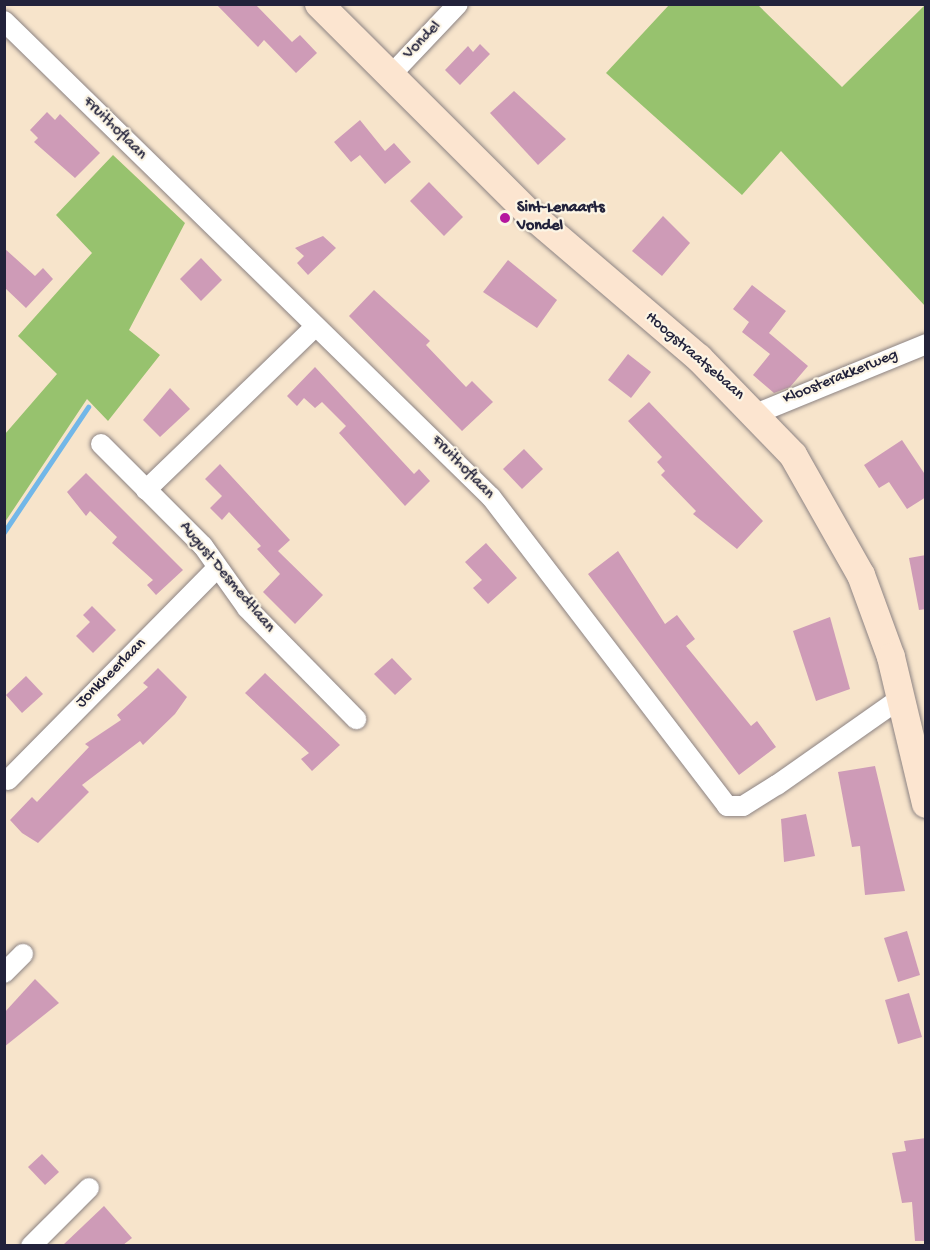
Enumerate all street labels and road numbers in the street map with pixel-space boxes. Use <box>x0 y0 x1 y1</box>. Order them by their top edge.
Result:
street label: Vondel <box>400 18 446 64</box>
street label: Fruithoflaan <box>78 93 150 165</box>
street label: Hoogstraatsebaan <box>640 309 748 405</box>
street label: Kloosterakkerweg <box>781 346 901 410</box>
street label: Fruithoflaan <box>427 432 497 504</box>
street label: August Desmedtlaan <box>174 519 278 637</box>
street label: Jonkheerlaan <box>73 635 151 713</box>

